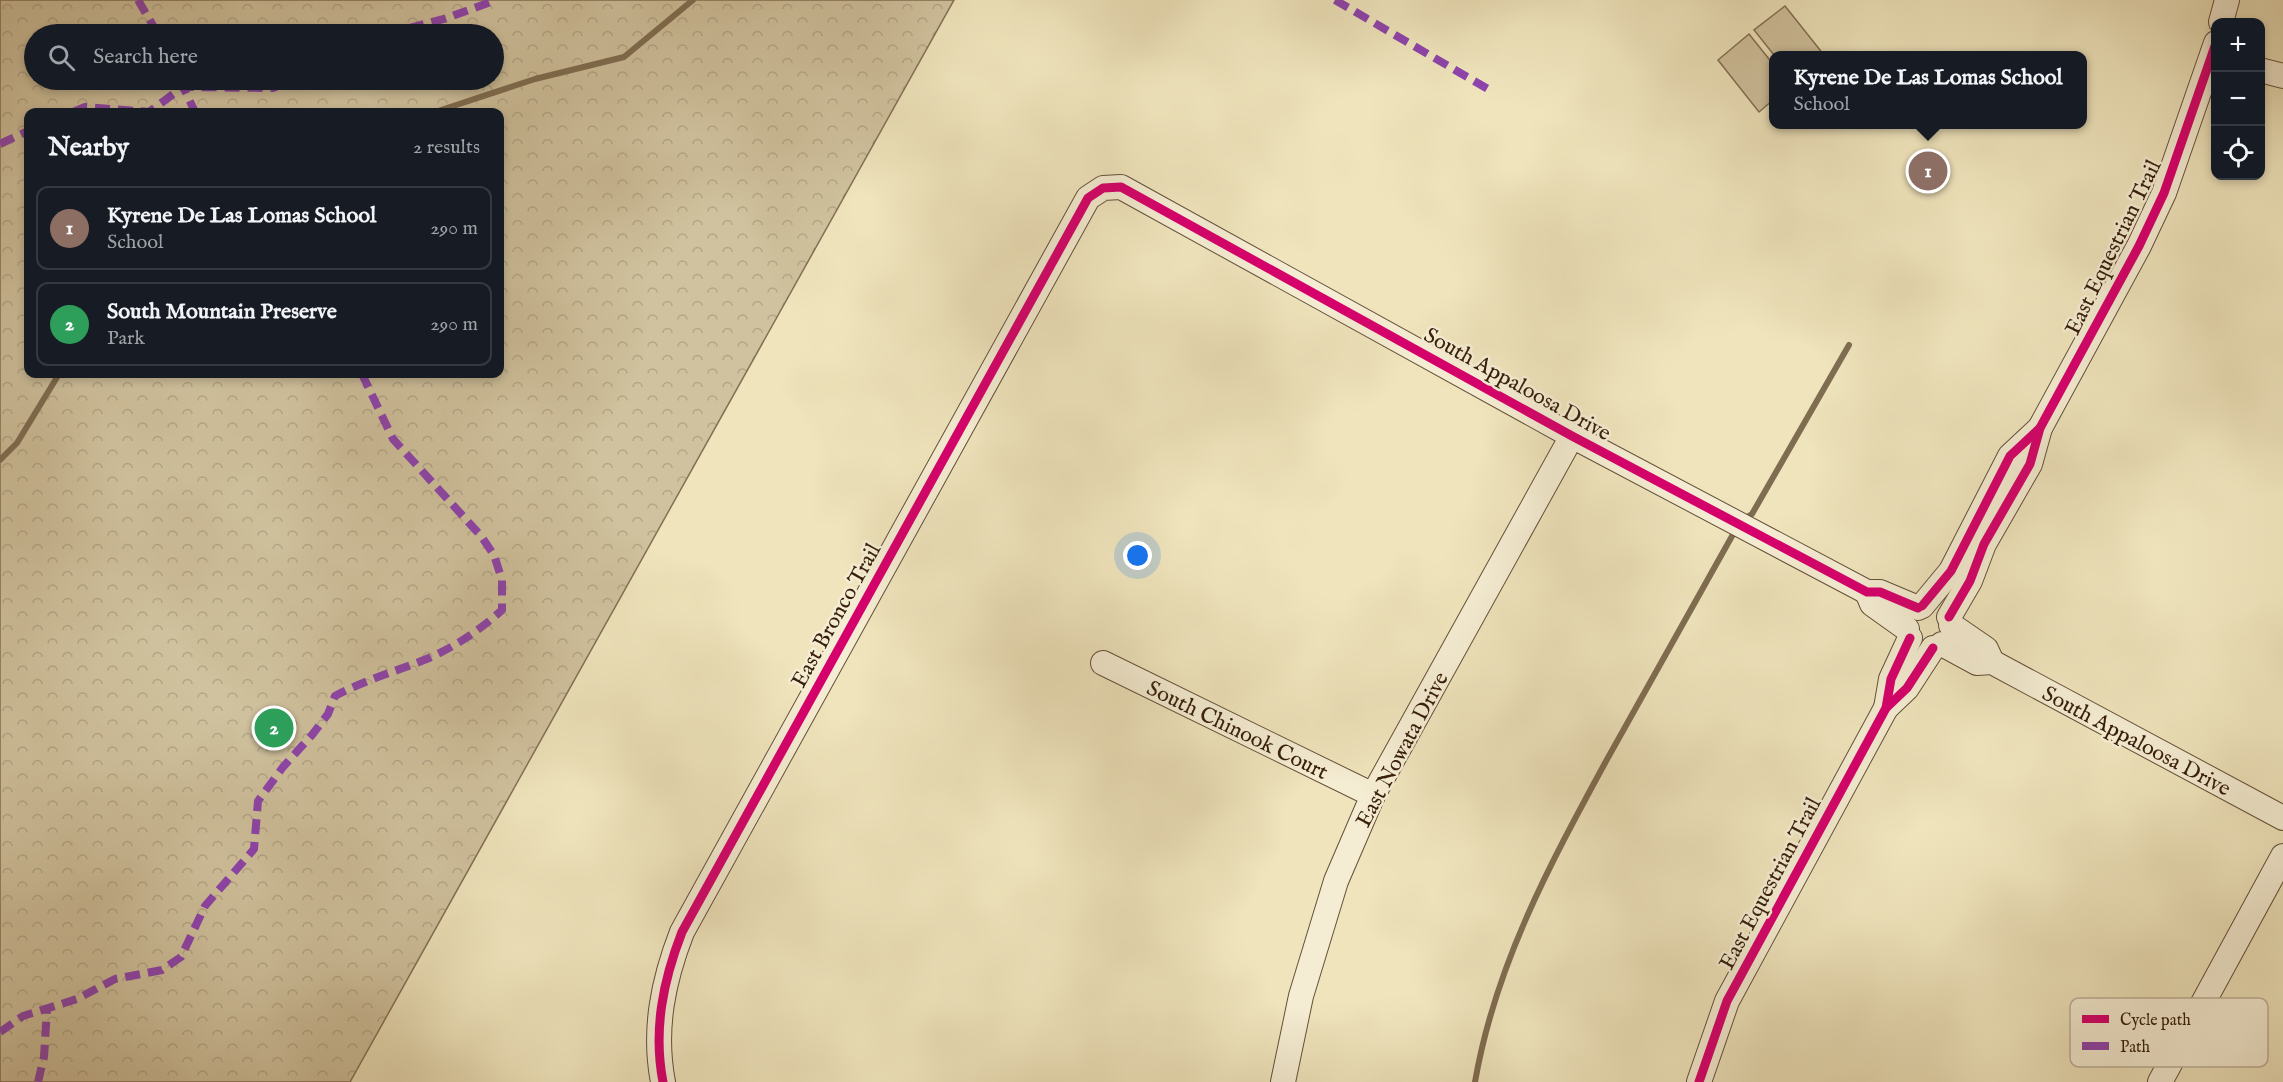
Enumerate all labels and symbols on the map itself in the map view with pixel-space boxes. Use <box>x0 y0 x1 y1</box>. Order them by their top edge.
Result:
pin: 1 <box>1908 148 1948 194</box>
street label: East Equestrian Trail <box>2059 156 2168 340</box>
street label: South Appaloosa Drive <box>1419 322 1616 448</box>
street label: East Bronco Trail <box>785 539 888 693</box>
your location <box>1123 541 1152 570</box>
street label: East Nowata Drive <box>1350 667 1455 832</box>
street label: South Chinook Court <box>1142 675 1333 787</box>
street label: South Appaloosa Drive <box>2037 680 2235 803</box>
pin: 2 <box>254 706 294 750</box>
street label: East Equestrian Trail <box>1713 793 1828 975</box>
legend <box>2070 998 2268 1067</box>
text: Cycle path <box>2120 1011 2191 1031</box>
text: Path <box>2120 1038 2151 1058</box>

